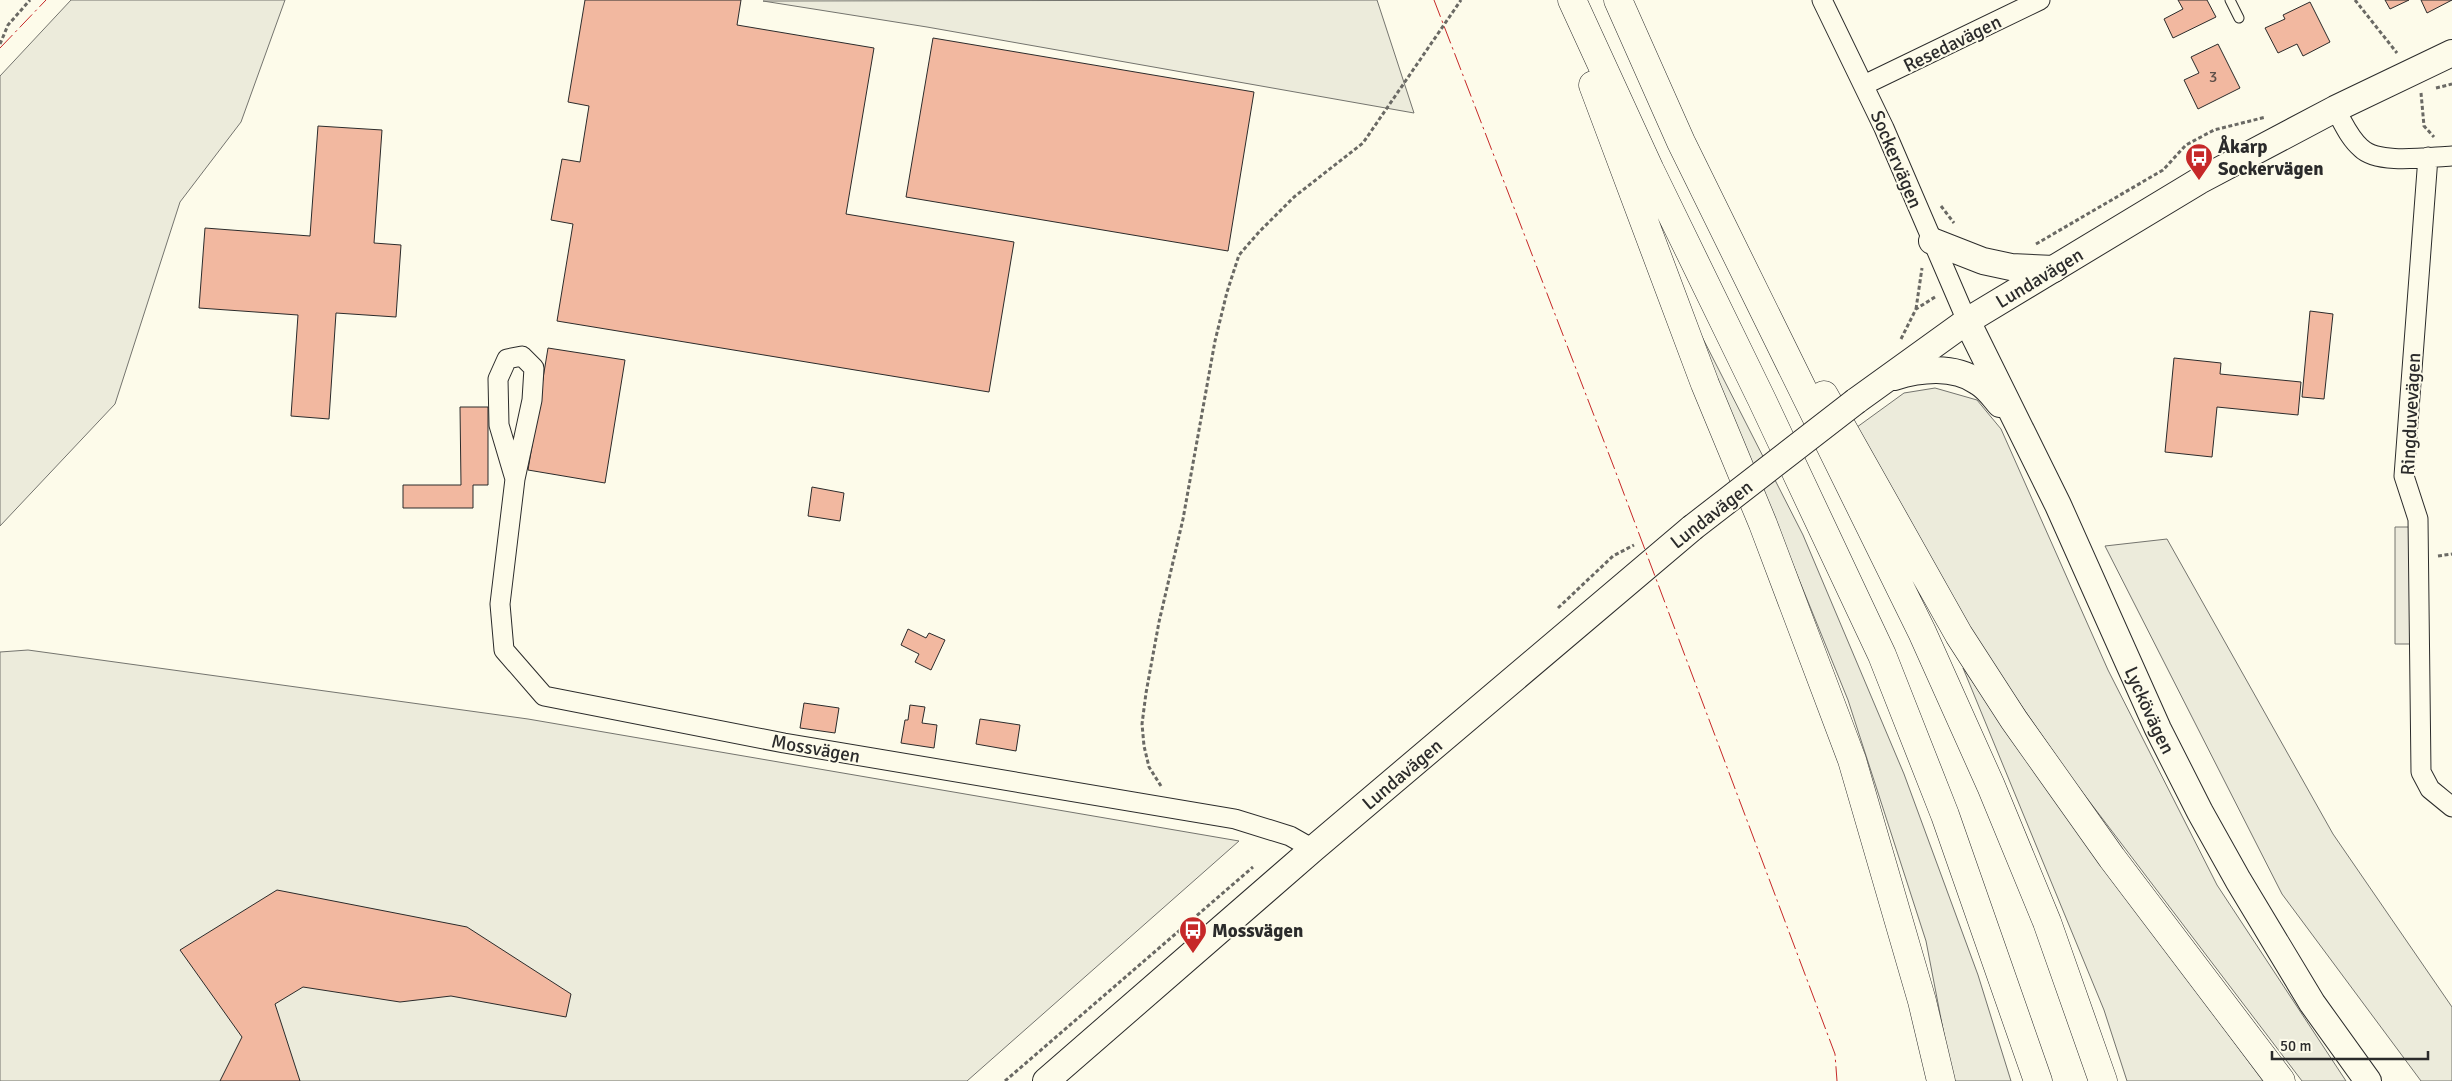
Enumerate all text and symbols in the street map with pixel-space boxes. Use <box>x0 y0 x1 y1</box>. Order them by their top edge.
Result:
street label: Resedavägen <box>1900 10 2005 78</box>
house number: 3 <box>2209 67 2217 87</box>
street label: Sockervägen <box>1865 107 1927 212</box>
place label: Åkarp Sockervägen <box>2218 135 2324 181</box>
bus stop icon: Åkarp Sockervägen <box>2184 142 2214 181</box>
street label: Lundavägen <box>1992 243 2088 314</box>
street label: Ringduvevägen <box>2396 352 2426 476</box>
street label: Lundavägen <box>1666 475 1757 554</box>
street label: Lyckövägen <box>2119 663 2180 758</box>
street label: Mossvägen <box>769 729 862 769</box>
street label: Lundavägen <box>1357 734 1447 815</box>
bus stop icon: Mossvägen <box>1178 915 1208 954</box>
place label: Mossvägen <box>1212 919 1303 943</box>
scale bar <box>2272 1028 2428 1060</box>
text: 50 m <box>2280 1037 2311 1055</box>

